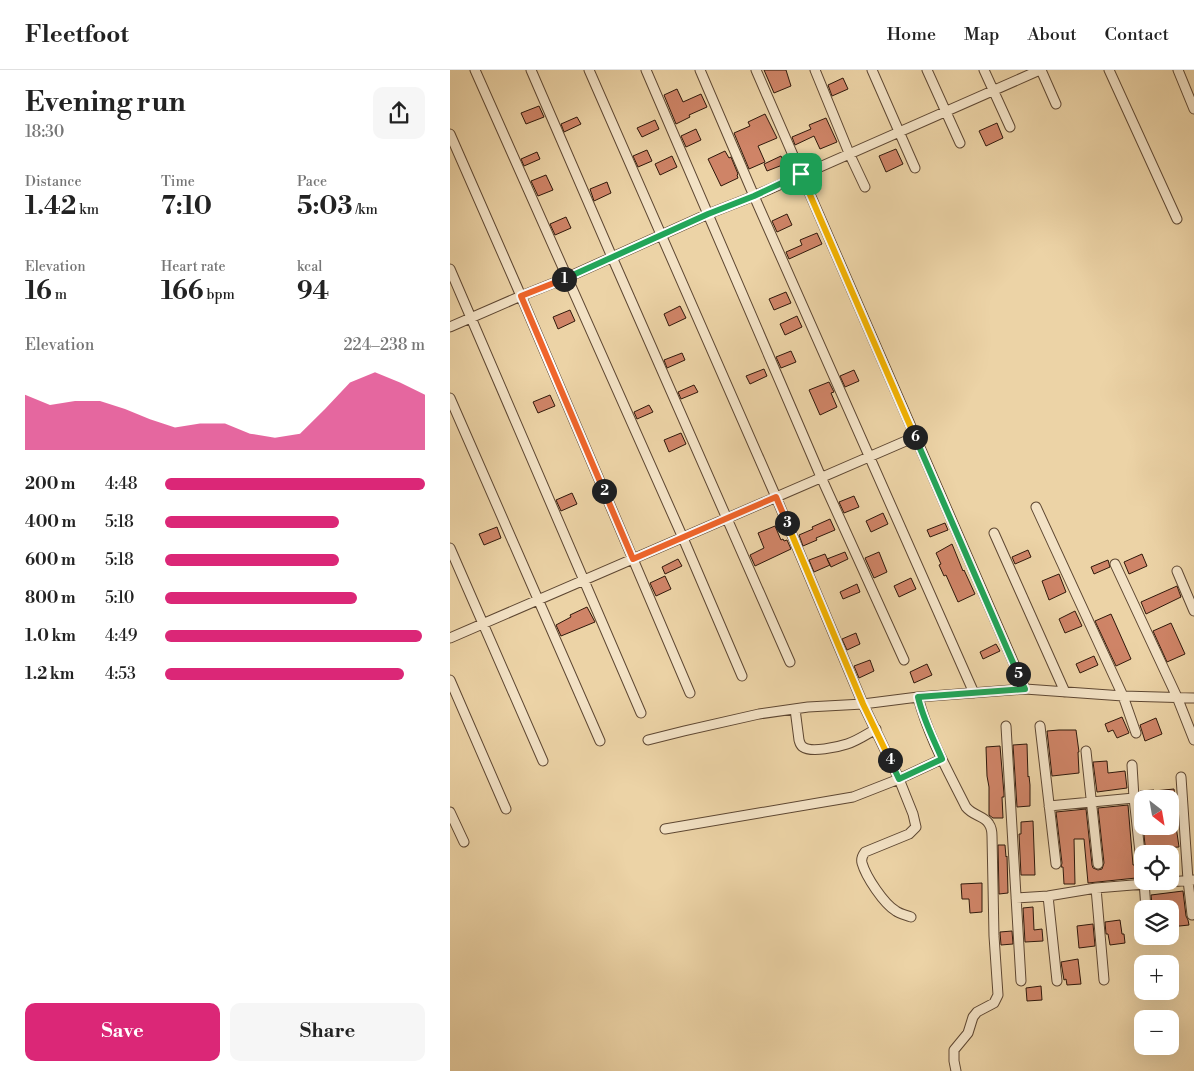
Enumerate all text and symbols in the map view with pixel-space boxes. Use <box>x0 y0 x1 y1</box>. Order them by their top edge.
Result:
text: Fleetfoot <box>25 20 129 50</box>
text: Home <box>887 23 936 46</box>
text: Map <box>964 23 1000 46</box>
text: About <box>1028 23 1077 46</box>
text: Contact <box>1105 23 1169 46</box>
text: Evening run <box>25 85 186 120</box>
button: share <box>373 87 425 139</box>
text: 18:30 <box>25 122 64 142</box>
pin <box>780 153 822 195</box>
icon: arrive <box>787 160 815 188</box>
text: Distance <box>25 173 82 191</box>
text: Time <box>161 173 195 191</box>
text: Pace <box>297 173 327 191</box>
text: 1.42 <box>25 191 76 222</box>
text: 7:10 <box>161 191 212 222</box>
text: 5:03 <box>297 191 353 222</box>
text: km <box>76 201 99 219</box>
text: /km <box>353 201 378 219</box>
text: Elevation <box>25 258 86 276</box>
text: Heart rate <box>161 258 226 276</box>
text: kcal <box>297 258 322 276</box>
pin: 1 <box>552 266 576 292</box>
text: 1 <box>561 270 568 288</box>
text: 16 <box>25 276 52 307</box>
text: 166 <box>161 276 204 307</box>
text: 94 <box>297 276 329 307</box>
text: m <box>52 286 67 304</box>
text: bpm <box>204 286 235 304</box>
text: Elevation <box>25 335 94 355</box>
text: 224–238 m <box>343 335 425 355</box>
pin: 6 <box>902 424 928 450</box>
text: 6 <box>911 428 920 446</box>
text: 200 m <box>25 474 75 494</box>
text: 4:48 <box>105 474 137 494</box>
pin: 2 <box>592 478 616 504</box>
text: 2 <box>600 482 609 500</box>
pin: 3 <box>774 510 800 536</box>
text: 400 m <box>25 512 76 532</box>
text: 5:18 <box>105 512 134 532</box>
text: 3 <box>783 514 792 532</box>
text: 600 m <box>25 550 75 570</box>
text: 5:18 <box>105 550 134 570</box>
text: 800 m <box>25 588 76 608</box>
text: 5:10 <box>105 588 134 608</box>
text: 1.0 km <box>25 626 76 646</box>
text: 4:49 <box>105 626 137 646</box>
pin: 5 <box>1006 662 1030 686</box>
text: 1.2 km <box>25 664 74 684</box>
text: 4:53 <box>105 664 136 684</box>
text: 5 <box>1014 665 1023 683</box>
pin: 4 <box>878 748 902 772</box>
text: 4 <box>886 751 895 769</box>
north arrow <box>1134 790 1179 835</box>
map controls <box>1134 790 1179 1055</box>
button: locate <box>1134 845 1179 890</box>
button: layers <box>1134 900 1179 945</box>
button: + <box>1134 955 1179 1000</box>
button: Save <box>25 1003 220 1061</box>
button: Share <box>230 1003 425 1061</box>
button: − <box>1134 1010 1179 1055</box>

